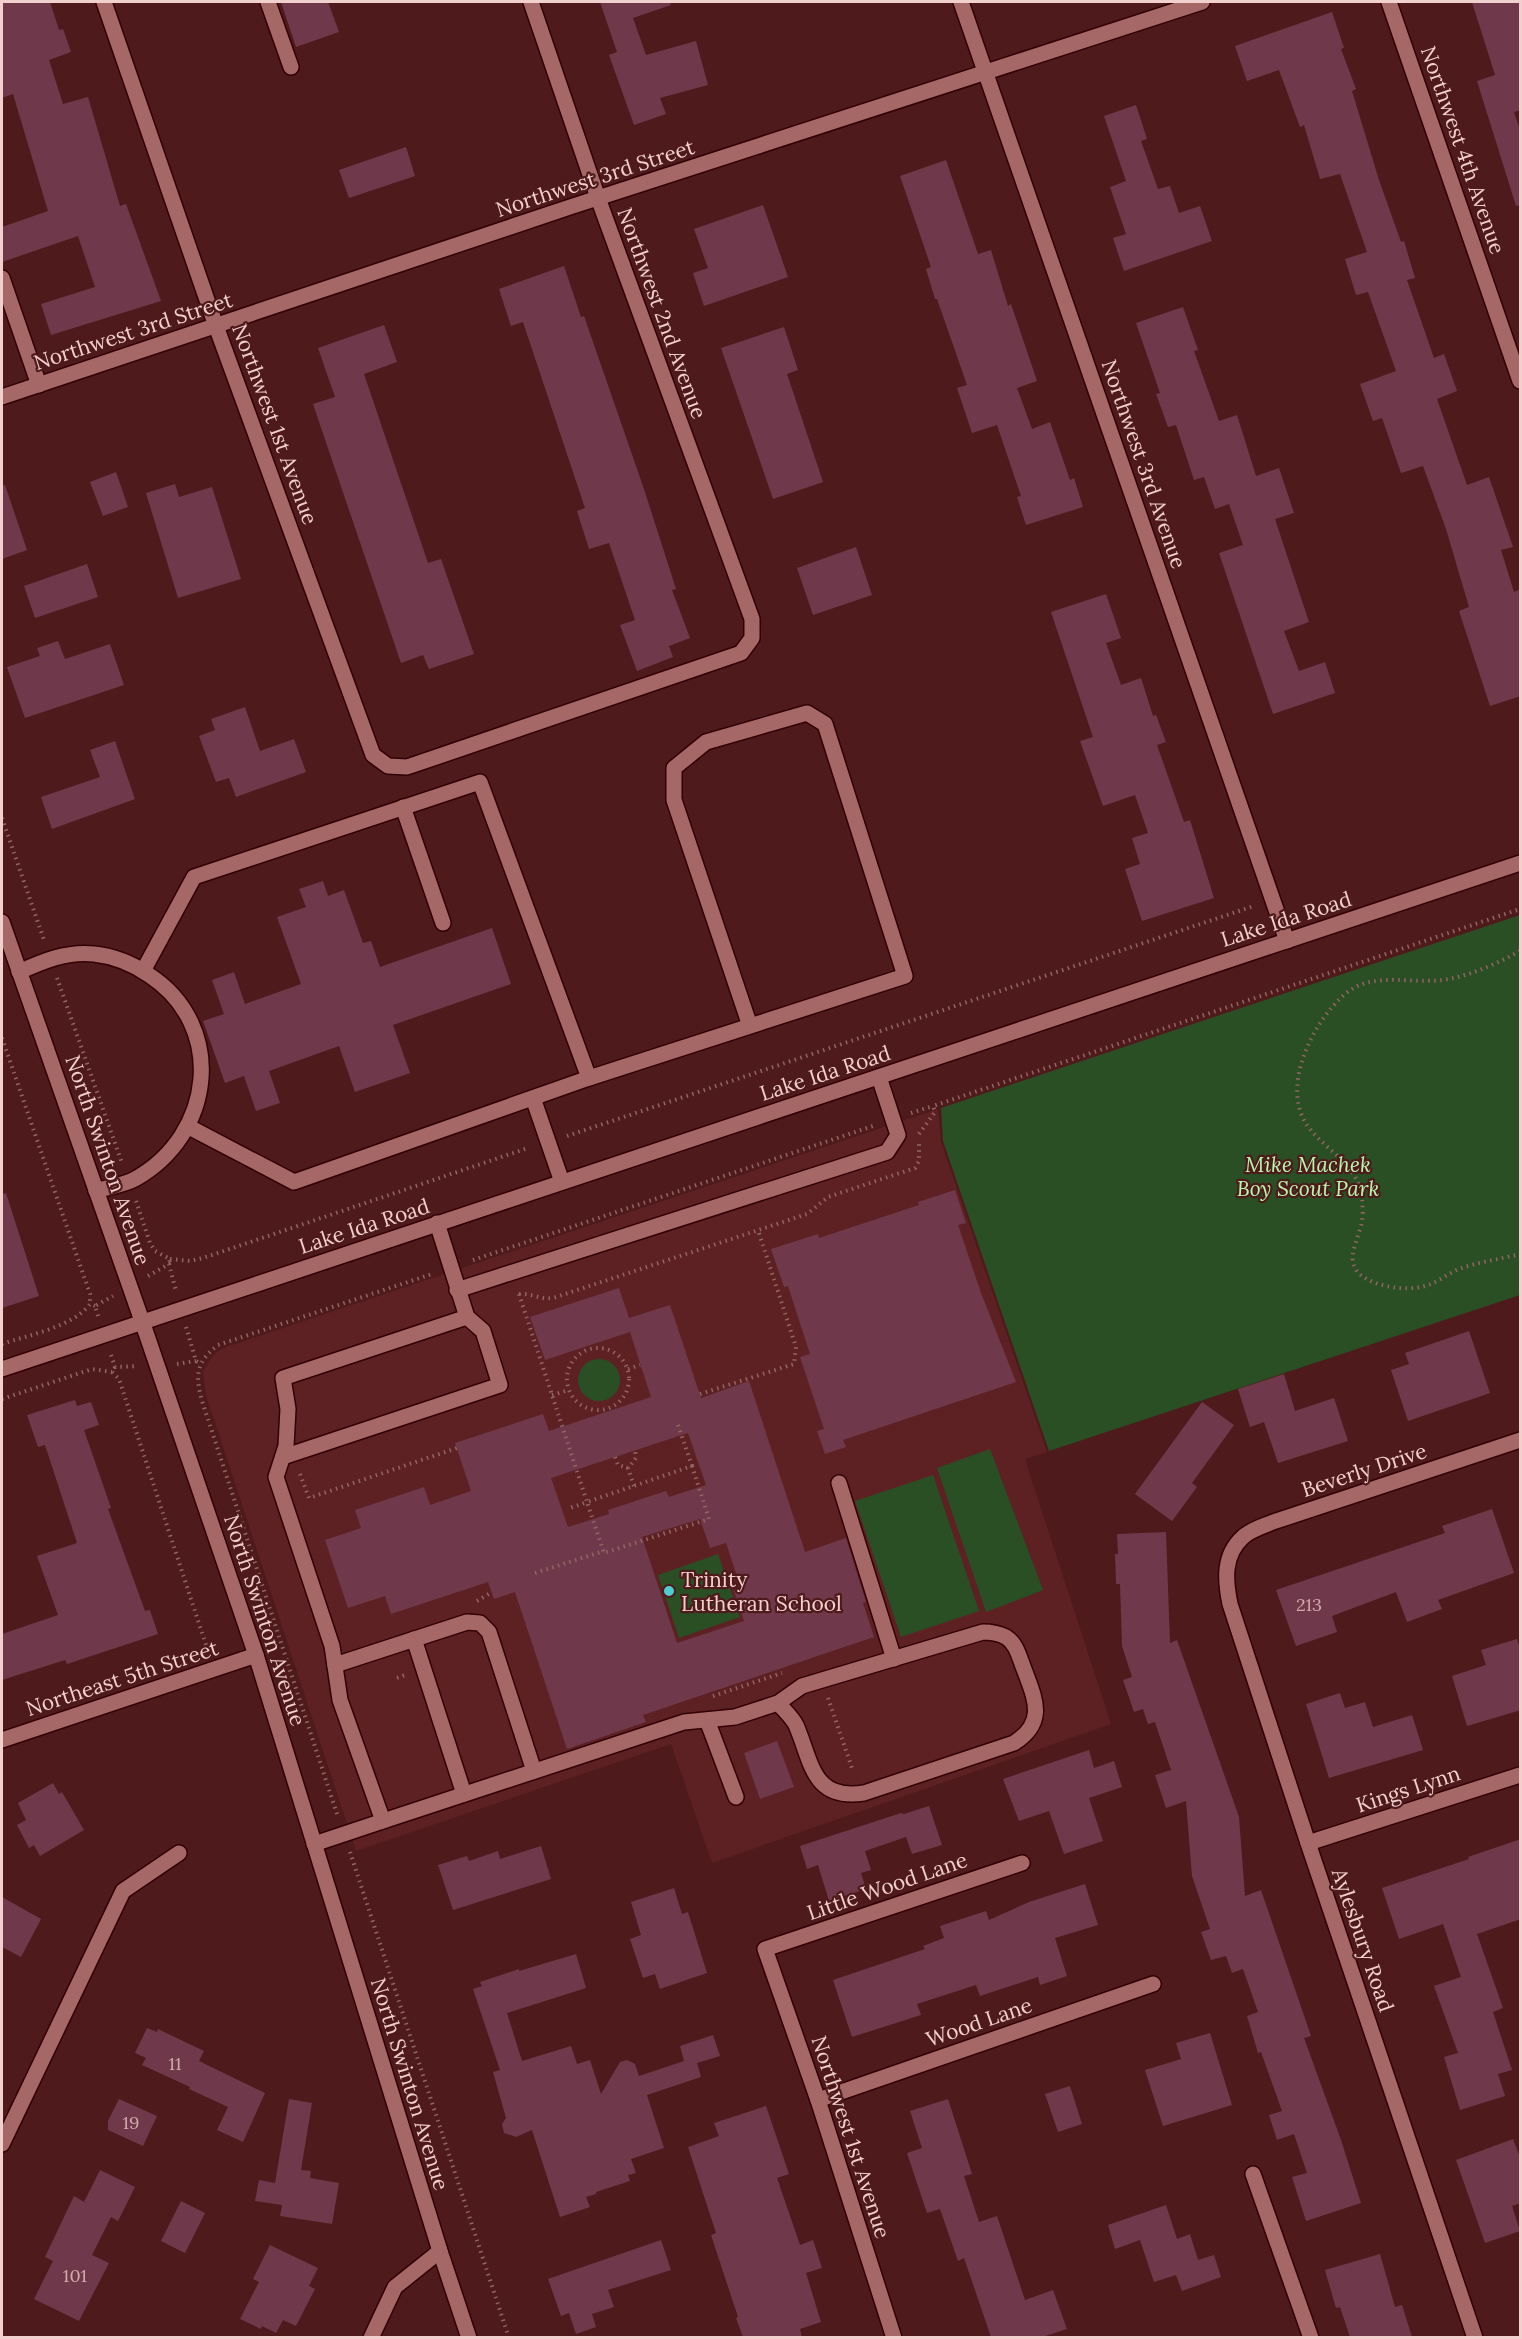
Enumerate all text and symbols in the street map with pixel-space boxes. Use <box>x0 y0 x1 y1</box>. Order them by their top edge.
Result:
street label: Northwest 4th Avenue <box>1415 42 1511 258</box>
street label: Northwest 3rd Street <box>492 133 699 223</box>
street label: Northwest 2nd Avenue <box>611 204 713 422</box>
street label: Northwest 3rd Street <box>30 286 237 376</box>
street label: Northwest 1st Avenue <box>226 320 324 528</box>
street label: Northwest 3rd Avenue <box>1096 356 1192 572</box>
street label: Lake Ida Road <box>1217 885 1355 953</box>
street label: Lake Ida Road <box>756 1039 894 1107</box>
street label: North Swinton Avenue <box>59 1051 157 1269</box>
park label: Mike Machek Boy Scout Park <box>1237 1151 1379 1202</box>
street label: Lake Ida Road <box>295 1192 433 1260</box>
street label: Beverly Drive <box>1298 1437 1430 1503</box>
street label: North Swinton Avenue <box>218 1511 312 1729</box>
place label: Trinity Lutheran School <box>681 1566 842 1617</box>
marker: Trinity Lutheran School <box>662 1584 676 1598</box>
house number: 213 <box>1296 1593 1322 1616</box>
street label: Northeast 5th Street <box>22 1634 222 1722</box>
street label: Kings Lynn <box>1352 1759 1464 1819</box>
street label: Little Wood Lane <box>803 1846 971 1926</box>
street label: Aylesbury Road <box>1325 1864 1400 2015</box>
street label: North Swinton Avenue <box>365 1975 455 2193</box>
street label: Wood Lane <box>922 1991 1036 2053</box>
street label: Northwest 1st Avenue <box>805 2032 897 2242</box>
house number: 11 <box>168 2052 182 2075</box>
house number: 19 <box>123 2111 139 2134</box>
house number: 101 <box>63 2264 87 2287</box>

